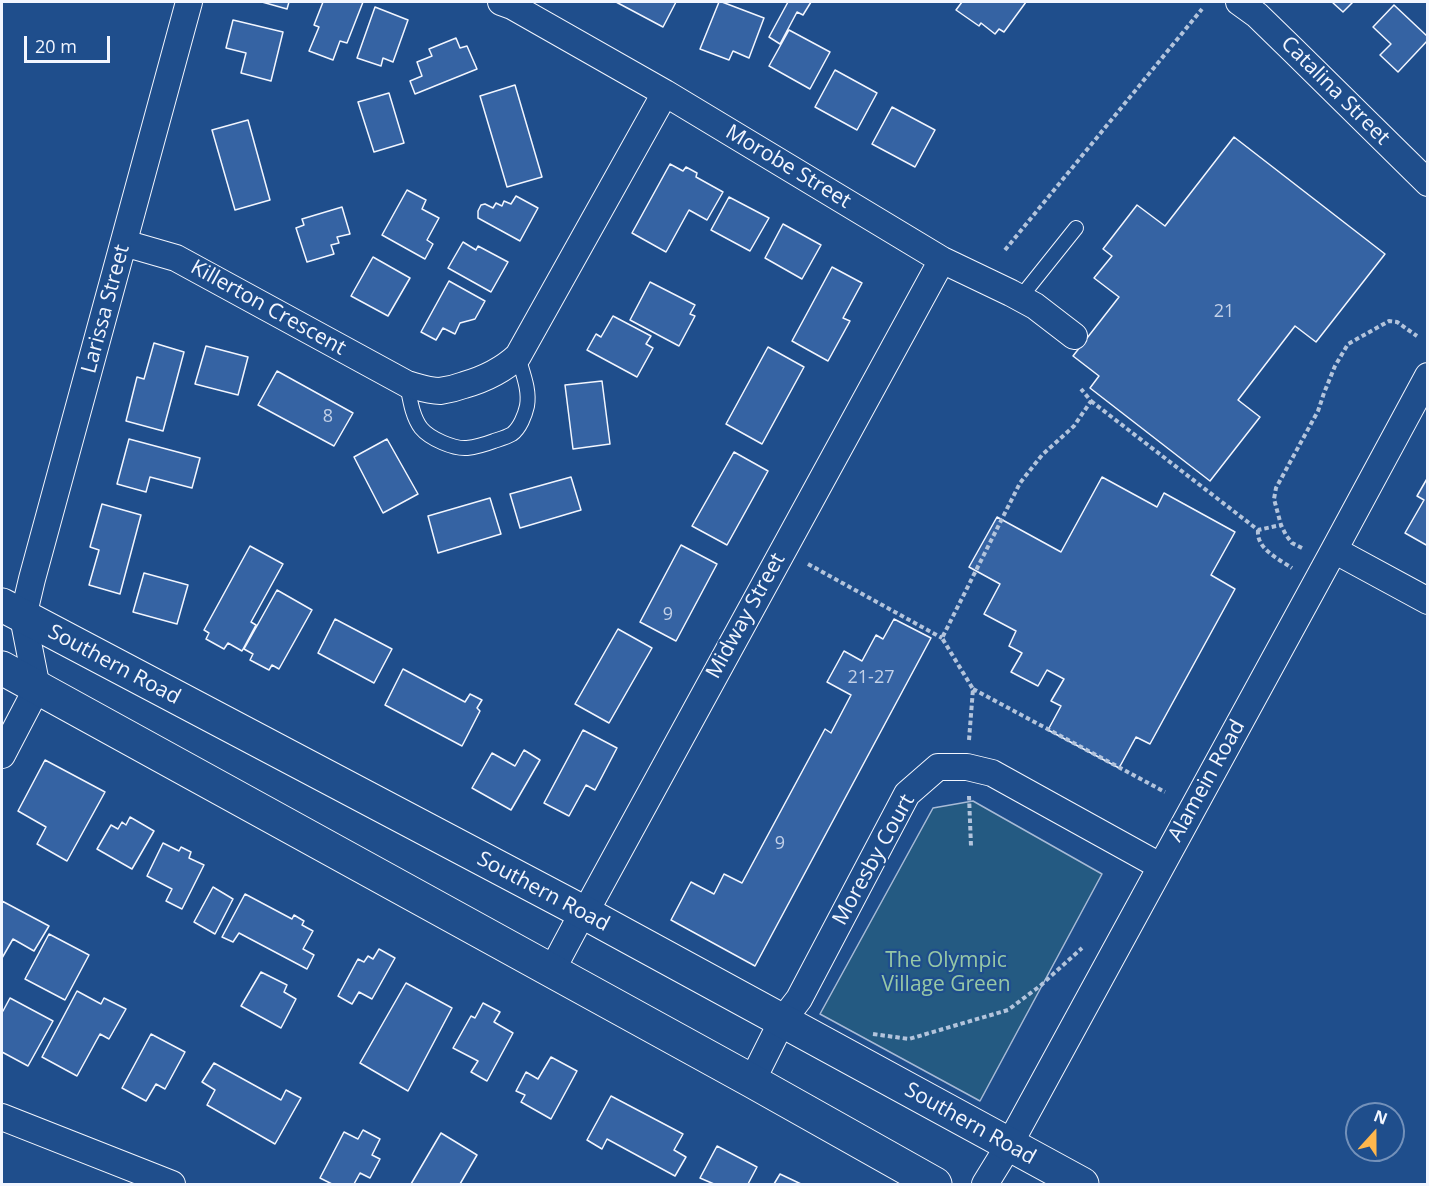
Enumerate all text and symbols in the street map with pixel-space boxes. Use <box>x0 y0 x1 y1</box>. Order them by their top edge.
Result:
scale bar <box>27 24 112 62</box>
street label: Catalina Street <box>1275 31 1395 151</box>
text: 20 m <box>35 34 77 58</box>
street label: Morobe Street <box>721 120 855 214</box>
street label: Larissa Street <box>77 242 135 376</box>
street label: Killerton Crescent <box>186 255 350 361</box>
house number: 21 <box>1214 301 1234 323</box>
house number: 8 <box>323 406 333 428</box>
street label: Midway Street <box>701 549 791 683</box>
house number: 9 <box>663 604 673 626</box>
street label: Southern Road <box>44 620 184 710</box>
house number: 21-27 <box>848 667 894 689</box>
street label: Alamein Road <box>1163 716 1251 846</box>
street label: Moresby Court <box>828 790 920 930</box>
house number: 9 <box>775 833 785 855</box>
street label: Southern Road <box>473 847 613 937</box>
park label: The Olympic Village Green <box>881 948 1011 998</box>
street label: Southern Road <box>900 1078 1040 1170</box>
north arrow <box>1345 1102 1405 1162</box>
text: N <box>1371 1104 1391 1130</box>

